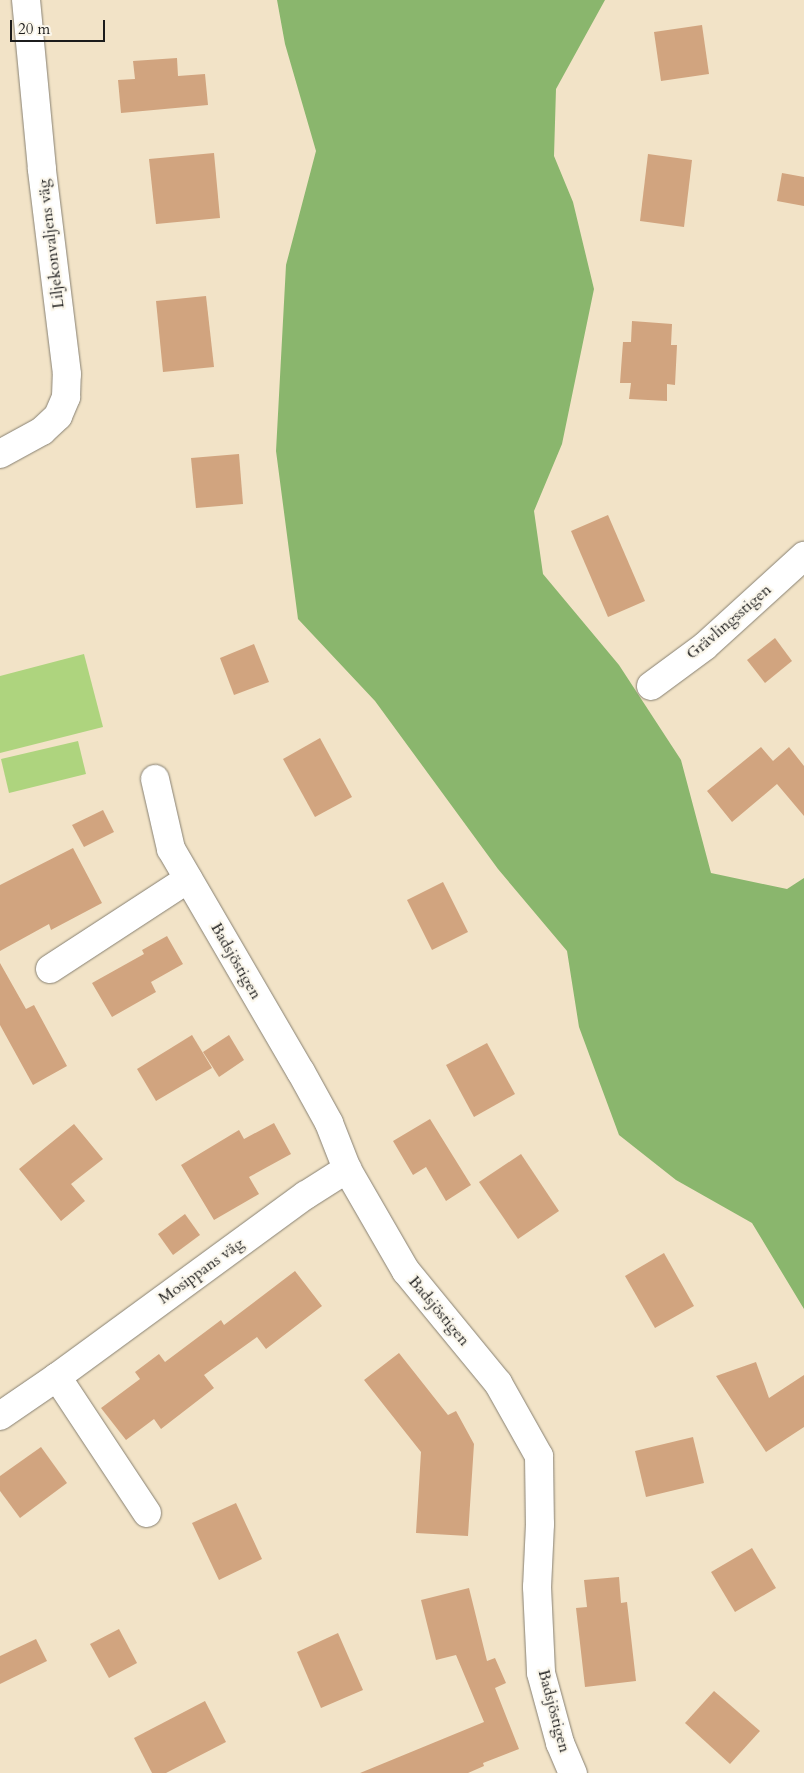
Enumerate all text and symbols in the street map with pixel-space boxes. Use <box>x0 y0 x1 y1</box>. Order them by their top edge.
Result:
scale bar <box>12 10 108 42</box>
text: 20 m <box>18 19 50 39</box>
street label: Liljekonvaljens väg <box>34 178 68 310</box>
street label: Grävlingsstigen <box>683 580 775 664</box>
street label: Badsjöstigen <box>206 919 266 1003</box>
street label: Mosippans väg <box>155 1234 247 1308</box>
street label: Badsjöstigen <box>404 1272 474 1350</box>
street label: Badsjöstigen <box>534 1667 574 1755</box>

